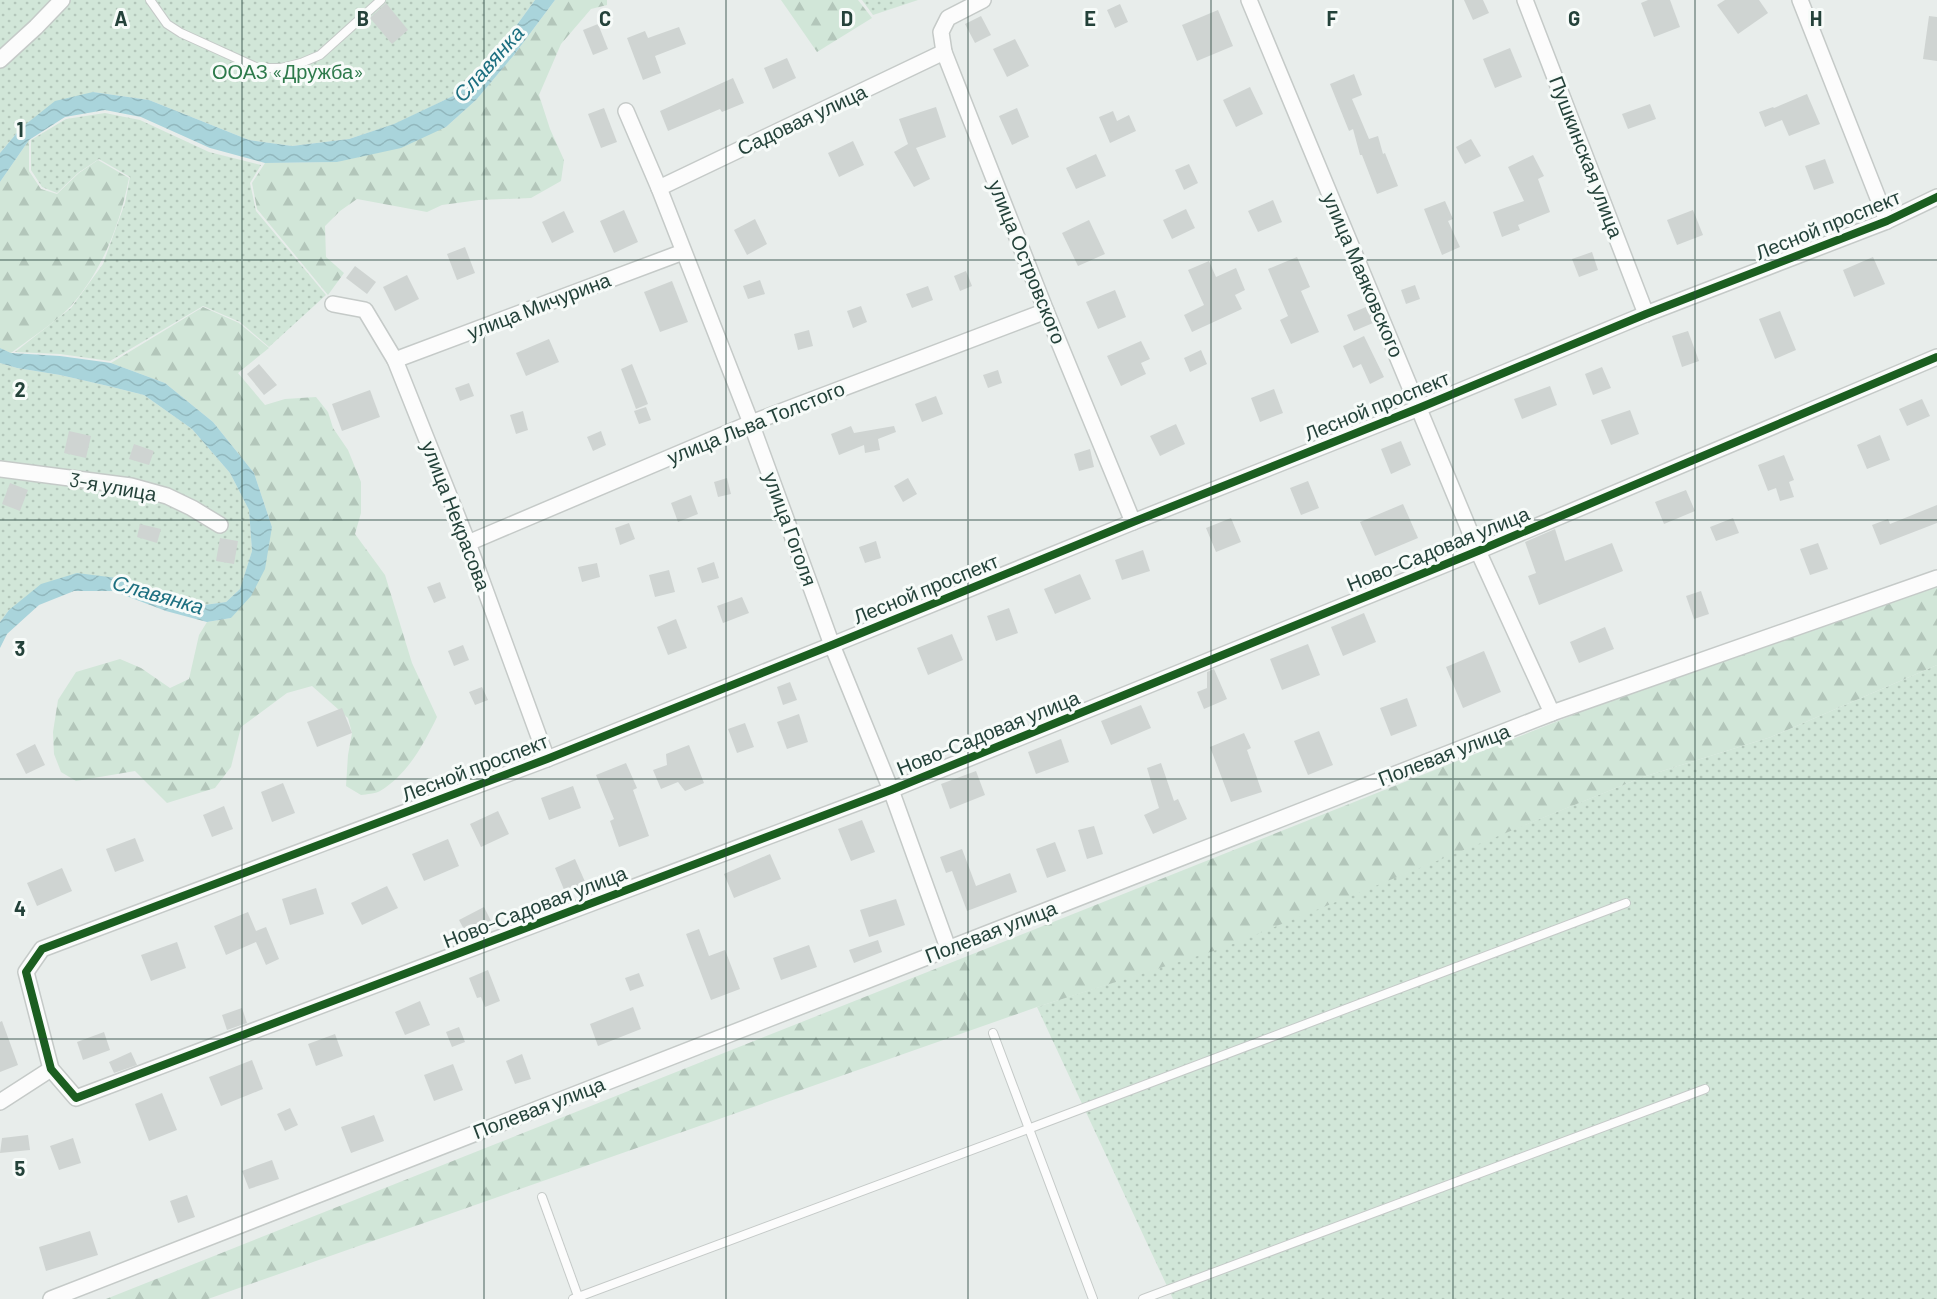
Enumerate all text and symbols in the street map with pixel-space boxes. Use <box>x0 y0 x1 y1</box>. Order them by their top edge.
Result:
text: A <box>114 6 128 30</box>
text: B <box>357 6 369 30</box>
text: C <box>599 6 611 30</box>
text: D <box>841 6 853 30</box>
text: E <box>1084 6 1096 30</box>
text: F <box>1326 6 1338 30</box>
text: G <box>1568 6 1580 30</box>
text: H <box>1810 6 1822 30</box>
water label: Славянка <box>447 20 528 106</box>
park label: ООАЗ «Дружба» <box>212 59 364 83</box>
street label: Пушкинская улица <box>1545 72 1629 242</box>
street label: Садовая улица <box>733 78 871 160</box>
text: 1 <box>16 117 24 141</box>
street label: улица Островского <box>984 176 1072 347</box>
street label: Лесной проспект <box>1751 184 1904 264</box>
street label: улица Маяковского <box>1318 189 1409 360</box>
street label: улица Мичурина <box>464 266 614 343</box>
street label: Лесной проспект <box>1300 365 1453 445</box>
street label: улица Льва Толстого <box>663 376 848 469</box>
text: 2 <box>14 377 26 401</box>
street label: улица Некрасова <box>417 437 497 595</box>
street label: 3-я улица <box>68 467 159 506</box>
street label: улица Гоголя <box>759 468 823 589</box>
street label: Ново-Садовая улица <box>1343 500 1533 596</box>
street label: Лесной проспект <box>849 548 1002 628</box>
water label: Славянка <box>110 569 207 618</box>
text: 3 <box>15 636 25 660</box>
street label: Ново-Садовая улица <box>893 684 1083 780</box>
street label: Полевая улица <box>1374 718 1514 790</box>
street label: Лесной проспект <box>398 728 551 806</box>
street label: Ново-Садовая улица <box>439 860 631 952</box>
street label: Полевая улица <box>921 895 1061 967</box>
text: 4 <box>14 896 26 920</box>
street label: Полевая улица <box>469 1071 609 1143</box>
text: 5 <box>15 1156 26 1180</box>

